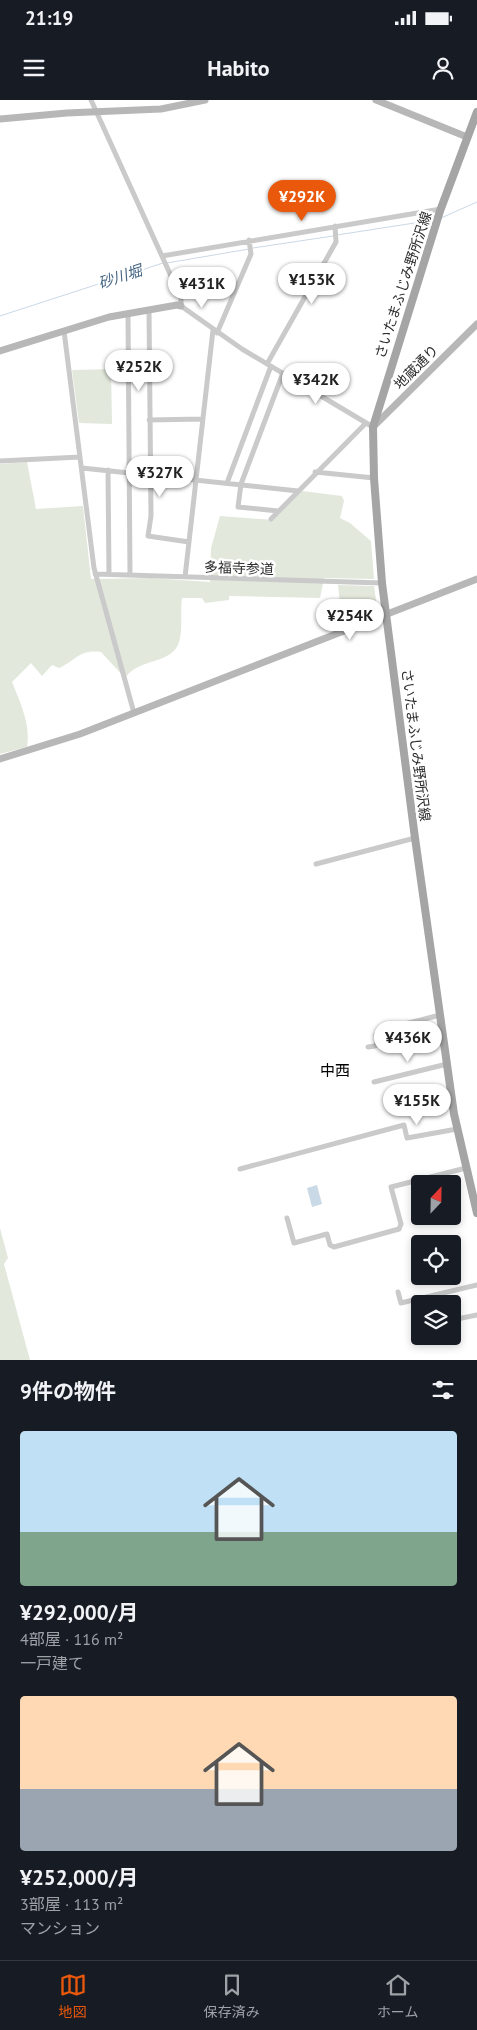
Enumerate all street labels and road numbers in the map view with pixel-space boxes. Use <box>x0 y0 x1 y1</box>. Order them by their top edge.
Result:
street label: さいたまふじみ野所沢線 <box>371 209 435 361</box>
street label: 地蔵通り <box>390 341 442 393</box>
street label: 多福寺参道 <box>204 558 274 578</box>
street label: さいたまふじみ野所沢線 <box>398 668 434 822</box>

